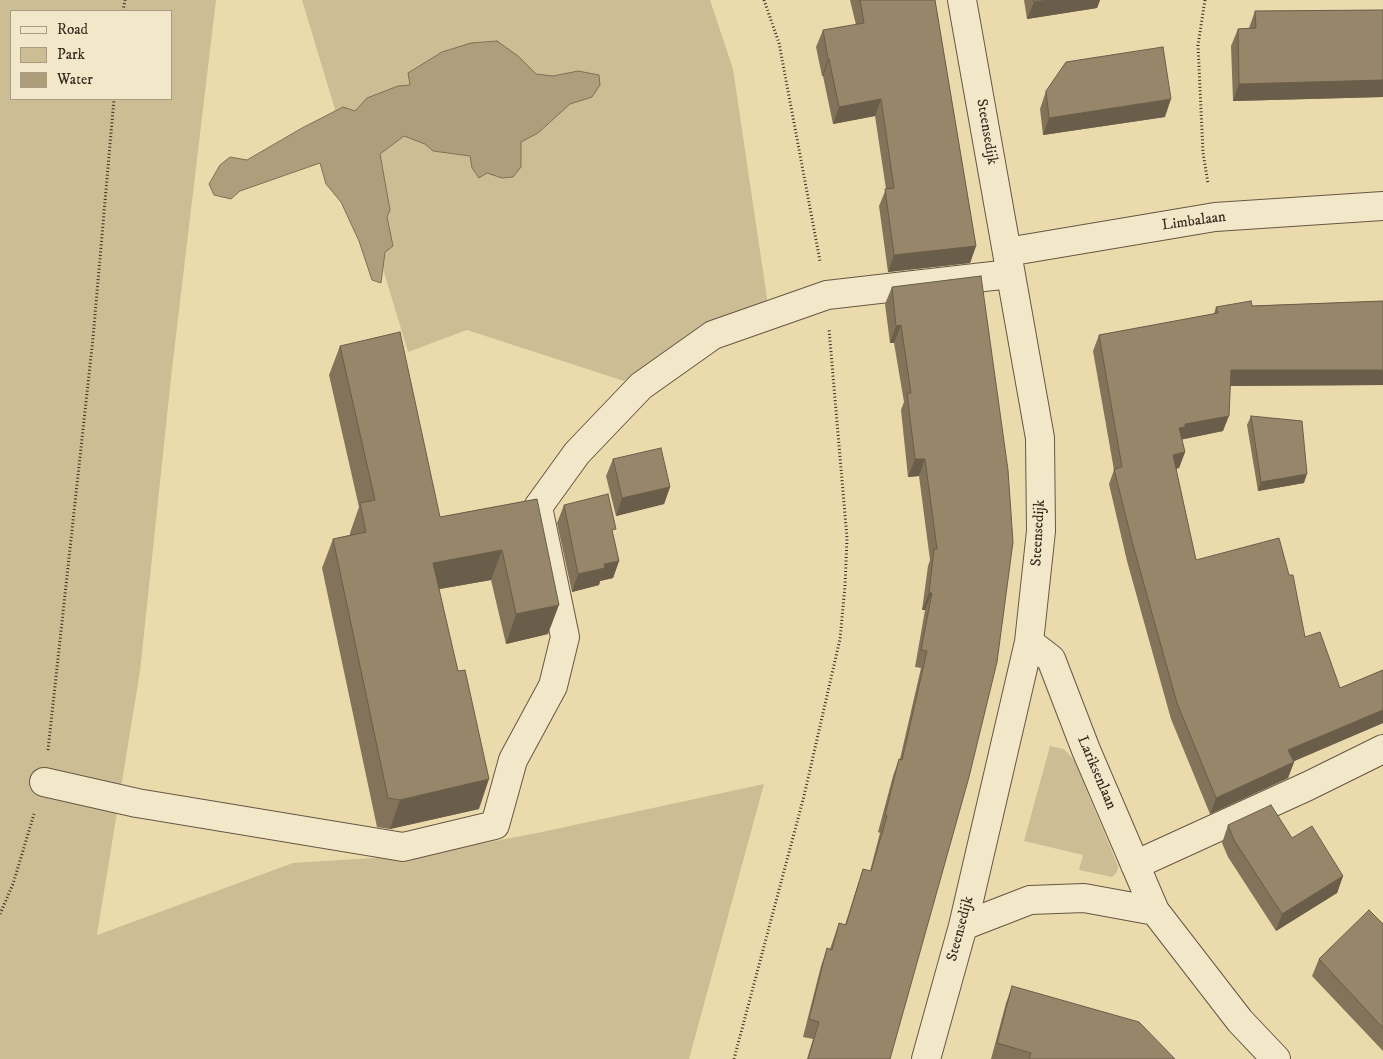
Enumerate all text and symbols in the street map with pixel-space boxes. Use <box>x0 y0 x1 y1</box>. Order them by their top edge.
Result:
legend <box>10 10 172 100</box>
text: Road <box>57 20 88 39</box>
text: Park <box>57 45 85 64</box>
text: Water <box>57 70 93 89</box>
street label: Steensedijk <box>971 98 1001 166</box>
street label: Limbalaan <box>1161 209 1227 235</box>
street label: Steensedijk <box>1028 499 1050 567</box>
street label: Lariksenlaan <box>1072 733 1120 813</box>
street label: Steensedijk <box>944 895 978 963</box>

